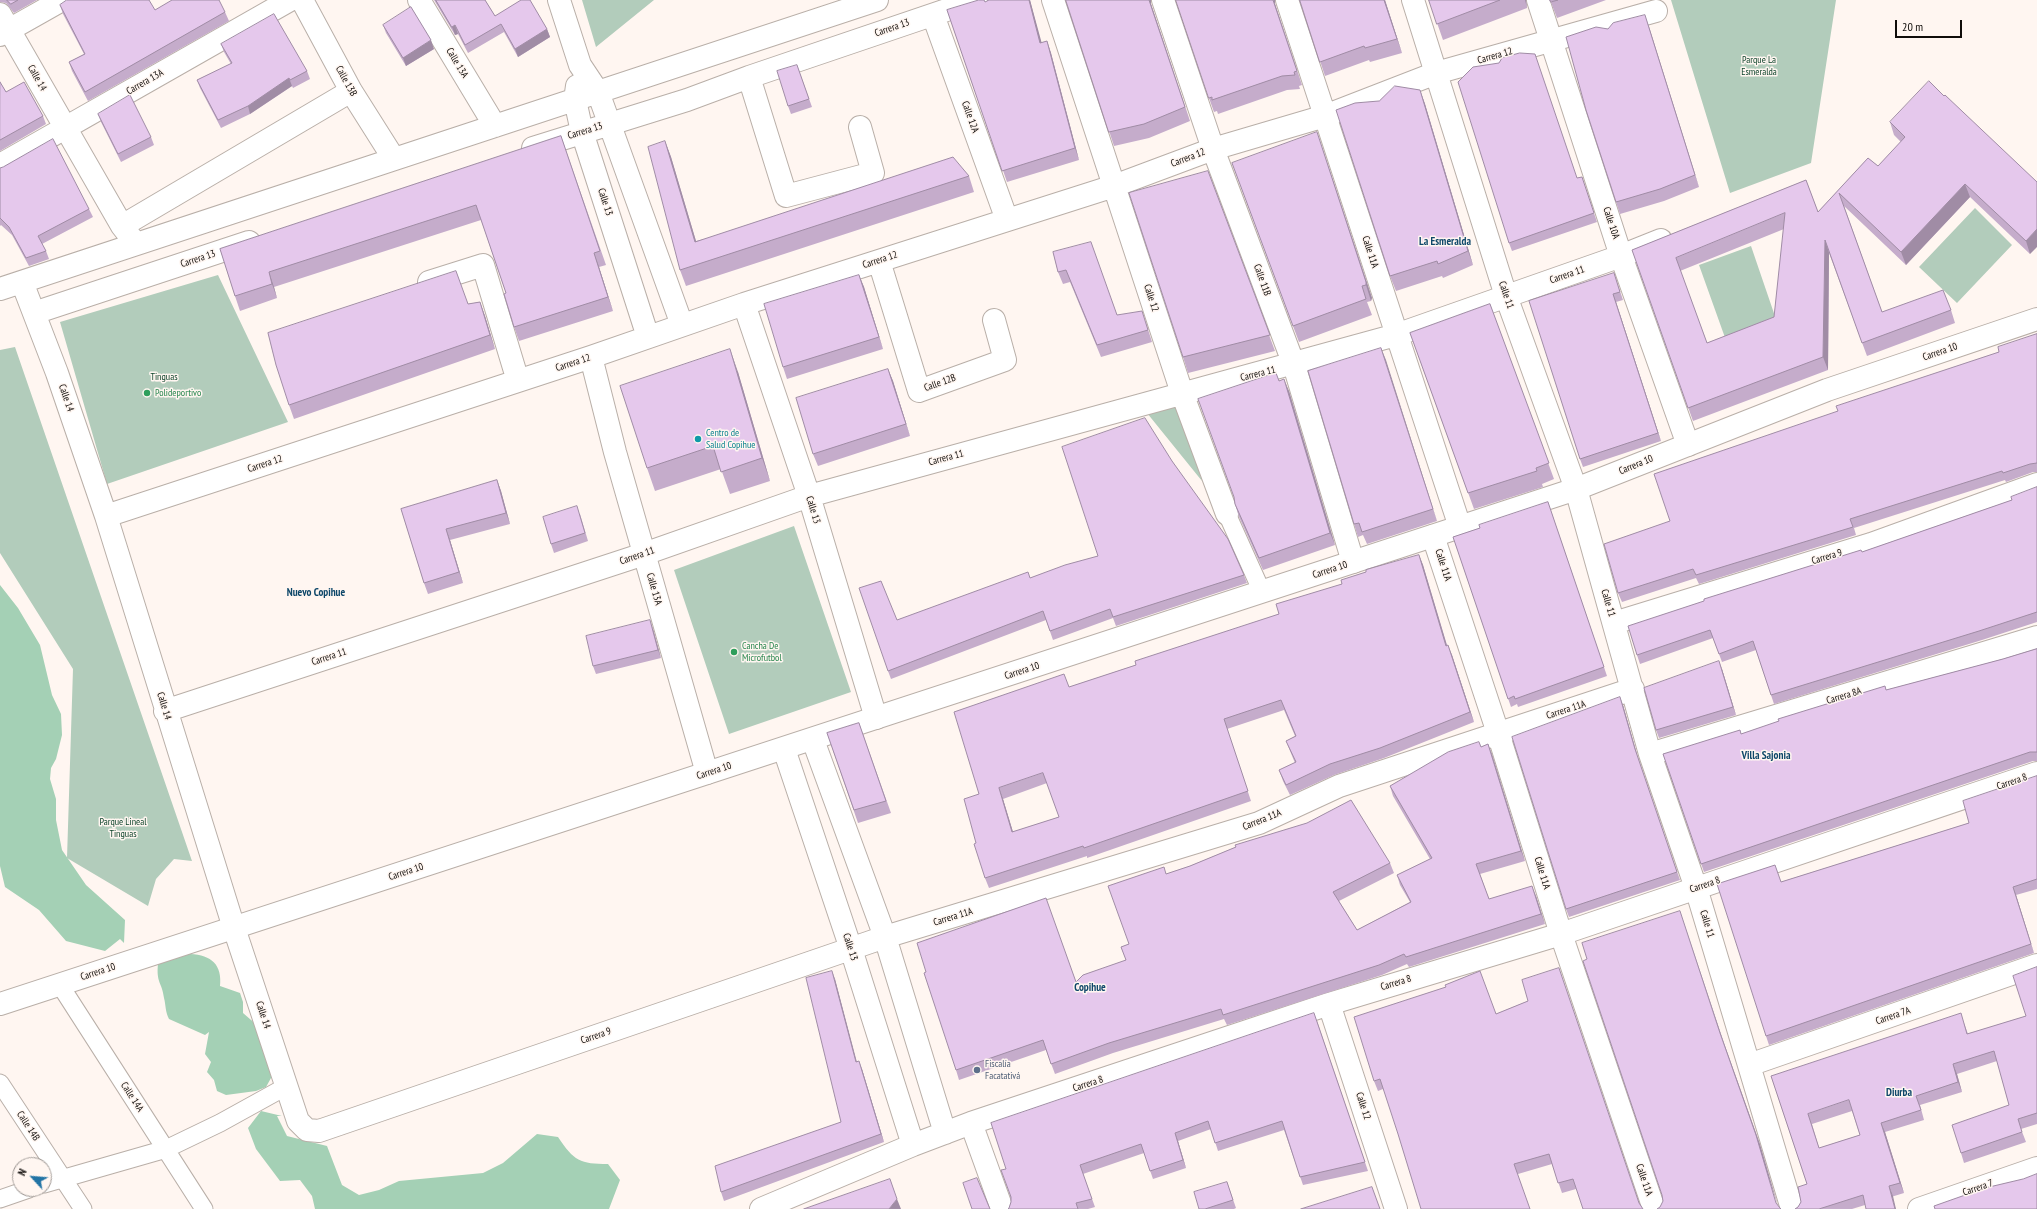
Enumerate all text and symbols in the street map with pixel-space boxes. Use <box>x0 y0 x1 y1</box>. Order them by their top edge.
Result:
scale bar <box>1897 12 1964 38</box>
street label: Carrera 13 <box>873 16 911 40</box>
text: 20 m <box>1902 19 1923 34</box>
street label: Carrera 12 <box>1476 45 1514 67</box>
street label: Calle 13A <box>443 46 471 80</box>
park label: Parque La Esmeralda <box>1741 54 1777 78</box>
street label: Calle 14 <box>25 63 49 93</box>
street label: Calle 13B <box>333 64 359 98</box>
street label: Carrera 13A <box>124 67 166 97</box>
street label: Calle 12A <box>959 99 981 135</box>
street label: Carrera 13 <box>566 120 604 142</box>
street label: Carrera 12 <box>1169 146 1207 170</box>
street label: Calle 13 <box>595 187 615 217</box>
street label: Calle 10A <box>1600 205 1622 241</box>
street label: Calle 11A <box>1359 234 1381 270</box>
district label: La Esmeralda <box>1419 235 1471 249</box>
street label: Carrera 13 <box>179 248 217 270</box>
street label: Carrera 12 <box>861 249 899 271</box>
street label: Calle 11B <box>1251 262 1273 298</box>
street label: Carrera 11 <box>1548 263 1586 287</box>
street label: Calle 11 <box>1496 280 1516 310</box>
street label: Calle 12 <box>1141 283 1161 313</box>
street label: Carrera 10 <box>1921 340 1959 364</box>
street label: Carrera 12 <box>554 352 592 374</box>
street label: Carrera 11 <box>1239 364 1277 384</box>
park label: Tinguas <box>150 371 178 383</box>
street label: Calle 12B <box>922 372 958 394</box>
street label: Calle 14 <box>56 383 76 413</box>
place label: Polideportivo <box>155 387 201 399</box>
marker: Polideportivo <box>142 388 152 398</box>
place label: Centro de Salud Copihue <box>706 427 755 450</box>
marker: Centro de Salud Copihue <box>693 434 703 444</box>
street label: Carrera 11 <box>927 448 965 468</box>
street label: Carrera 12 <box>246 453 284 475</box>
street label: Carrera 10 <box>1617 453 1655 477</box>
street label: Calle 13 <box>803 495 823 525</box>
street label: Carrera 11 <box>618 544 656 568</box>
street label: Calle 11A <box>1432 547 1454 583</box>
street label: Carrera 9 <box>1810 547 1844 567</box>
street label: Carrera 10 <box>1311 559 1349 581</box>
street label: Calle 13A <box>644 571 664 607</box>
district label: Nuevo Copihue <box>287 586 345 600</box>
street label: Calle 11 <box>1598 588 1618 618</box>
place label: Cancha De Microfutbol <box>742 640 782 664</box>
street label: Carrera 11 <box>310 646 348 668</box>
marker: Cancha De Microfutbol <box>729 647 739 657</box>
street label: Carrera 10 <box>1003 660 1041 682</box>
street label: Carrera 8A <box>1825 685 1863 707</box>
street label: Calle 14 <box>154 691 174 721</box>
street label: Carrera 11A <box>1545 698 1587 722</box>
district label: Villa Sajonia <box>1742 749 1790 763</box>
street label: Carrera 10 <box>695 760 733 782</box>
street label: Carrera 8 <box>1995 771 2029 793</box>
street label: Carrera 11A <box>1241 807 1283 833</box>
park label: Parque Lineal Tinguas <box>99 816 147 840</box>
street label: Calle 11A <box>1531 855 1553 891</box>
street label: Carrera 10 <box>387 861 425 883</box>
street label: Carrera 8 <box>1688 874 1722 896</box>
street label: Carrera 11A <box>932 905 974 929</box>
street label: Calle 11 <box>1697 909 1717 939</box>
street label: Calle 13 <box>840 932 860 962</box>
street label: Carrera 10 <box>79 961 117 983</box>
street label: Carrera 8 <box>1379 973 1413 993</box>
district label: Copihue <box>1074 981 1106 995</box>
street label: Calle 14 <box>253 1000 273 1030</box>
street label: Carrera 7A <box>1874 1004 1912 1028</box>
street label: Carrera 9 <box>579 1025 613 1047</box>
place label: Fiscalía Facatativá <box>985 1058 1020 1082</box>
marker: Fiscalía Facatativá <box>972 1065 982 1075</box>
street label: Carrera 8 <box>1071 1073 1105 1095</box>
street label: Calle 14A <box>118 1080 146 1114</box>
district label: Diurba <box>1886 1086 1912 1100</box>
street label: Calle 12 <box>1353 1091 1373 1121</box>
street label: Calle 14B <box>14 1109 42 1143</box>
north arrow <box>12 1157 52 1197</box>
street label: Calle 11A <box>1633 1162 1655 1198</box>
text: N <box>15 1166 30 1178</box>
street label: Carrera 7 <box>1961 1177 1995 1199</box>

